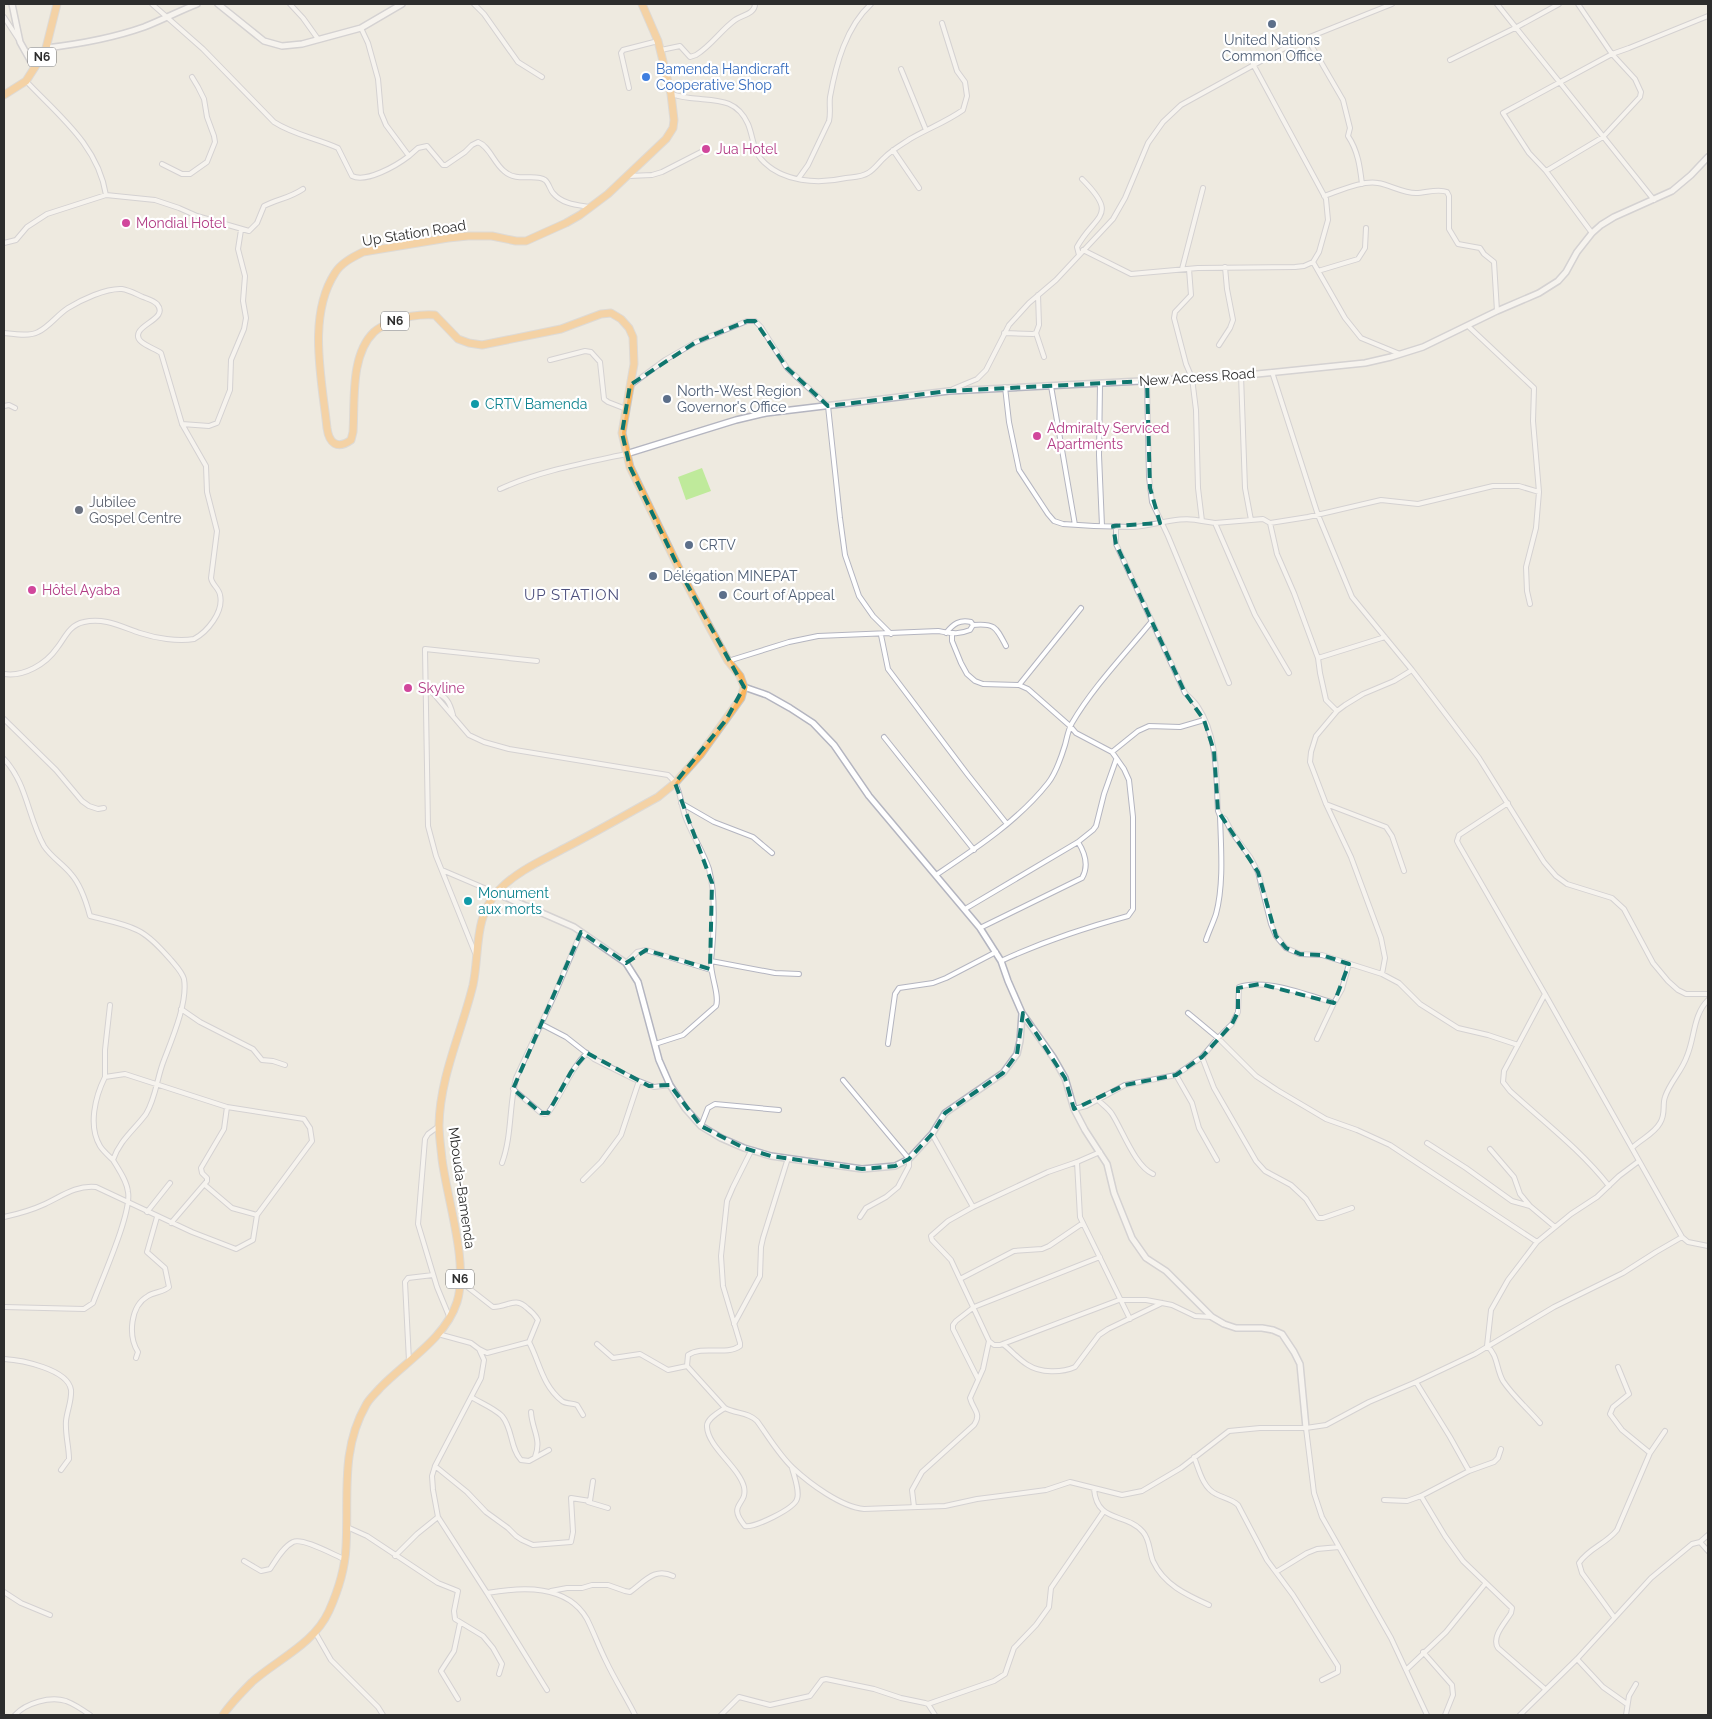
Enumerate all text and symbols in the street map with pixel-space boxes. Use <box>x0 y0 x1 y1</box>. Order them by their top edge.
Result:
marker: United Nations Common Office <box>1266 18 1278 30</box>
place label: United Nations Common Office <box>1222 32 1322 64</box>
road number: N6 <box>28 48 56 66</box>
place label: Bamenda Handicraft Cooperative Shop <box>656 61 790 93</box>
marker: Bamenda Handicraft Cooperative Shop <box>640 71 652 83</box>
place label: Jua Hotel <box>716 141 777 157</box>
marker: Jua Hotel <box>700 143 712 155</box>
place label: Mondial Hotel <box>136 215 226 231</box>
marker: Mondial Hotel <box>120 217 132 229</box>
street label: Up Station Road <box>361 217 467 249</box>
road number: N6 <box>381 312 409 331</box>
street label: New Access Road <box>1138 365 1256 389</box>
place label: North-West Region Governor's Office <box>677 383 801 415</box>
marker: North-West Region Governor's Office <box>661 393 673 405</box>
place label: CRTV Bamenda <box>485 396 587 412</box>
marker: CRTV Bamenda <box>469 398 481 410</box>
place label: Admiralty Serviced Apartments <box>1047 420 1169 452</box>
marker: Admiralty Serviced Apartments <box>1031 430 1043 442</box>
place label: Jubilee Gospel Centre <box>89 494 181 526</box>
marker: Jubilee Gospel Centre <box>73 504 85 516</box>
place label: CRTV <box>699 537 736 553</box>
marker: CRTV <box>683 539 695 551</box>
place label: Délégation MINEPAT <box>663 568 798 584</box>
marker: Délégation MINEPAT <box>647 570 659 582</box>
place label: Hôtel Ayaba <box>42 582 120 598</box>
marker: Hôtel Ayaba <box>26 584 38 596</box>
district label: UP STATION <box>524 586 620 604</box>
place label: Court of Appeal <box>733 587 835 603</box>
marker: Court of Appeal <box>717 589 729 601</box>
place label: Skyline <box>418 680 465 696</box>
marker: Skyline <box>402 682 414 694</box>
place label: Monument aux morts <box>478 885 549 917</box>
marker: Monument aux morts <box>462 895 474 907</box>
street label: Mbouda-Bamenda <box>446 1126 478 1250</box>
road number: N6 <box>446 1270 474 1288</box>

